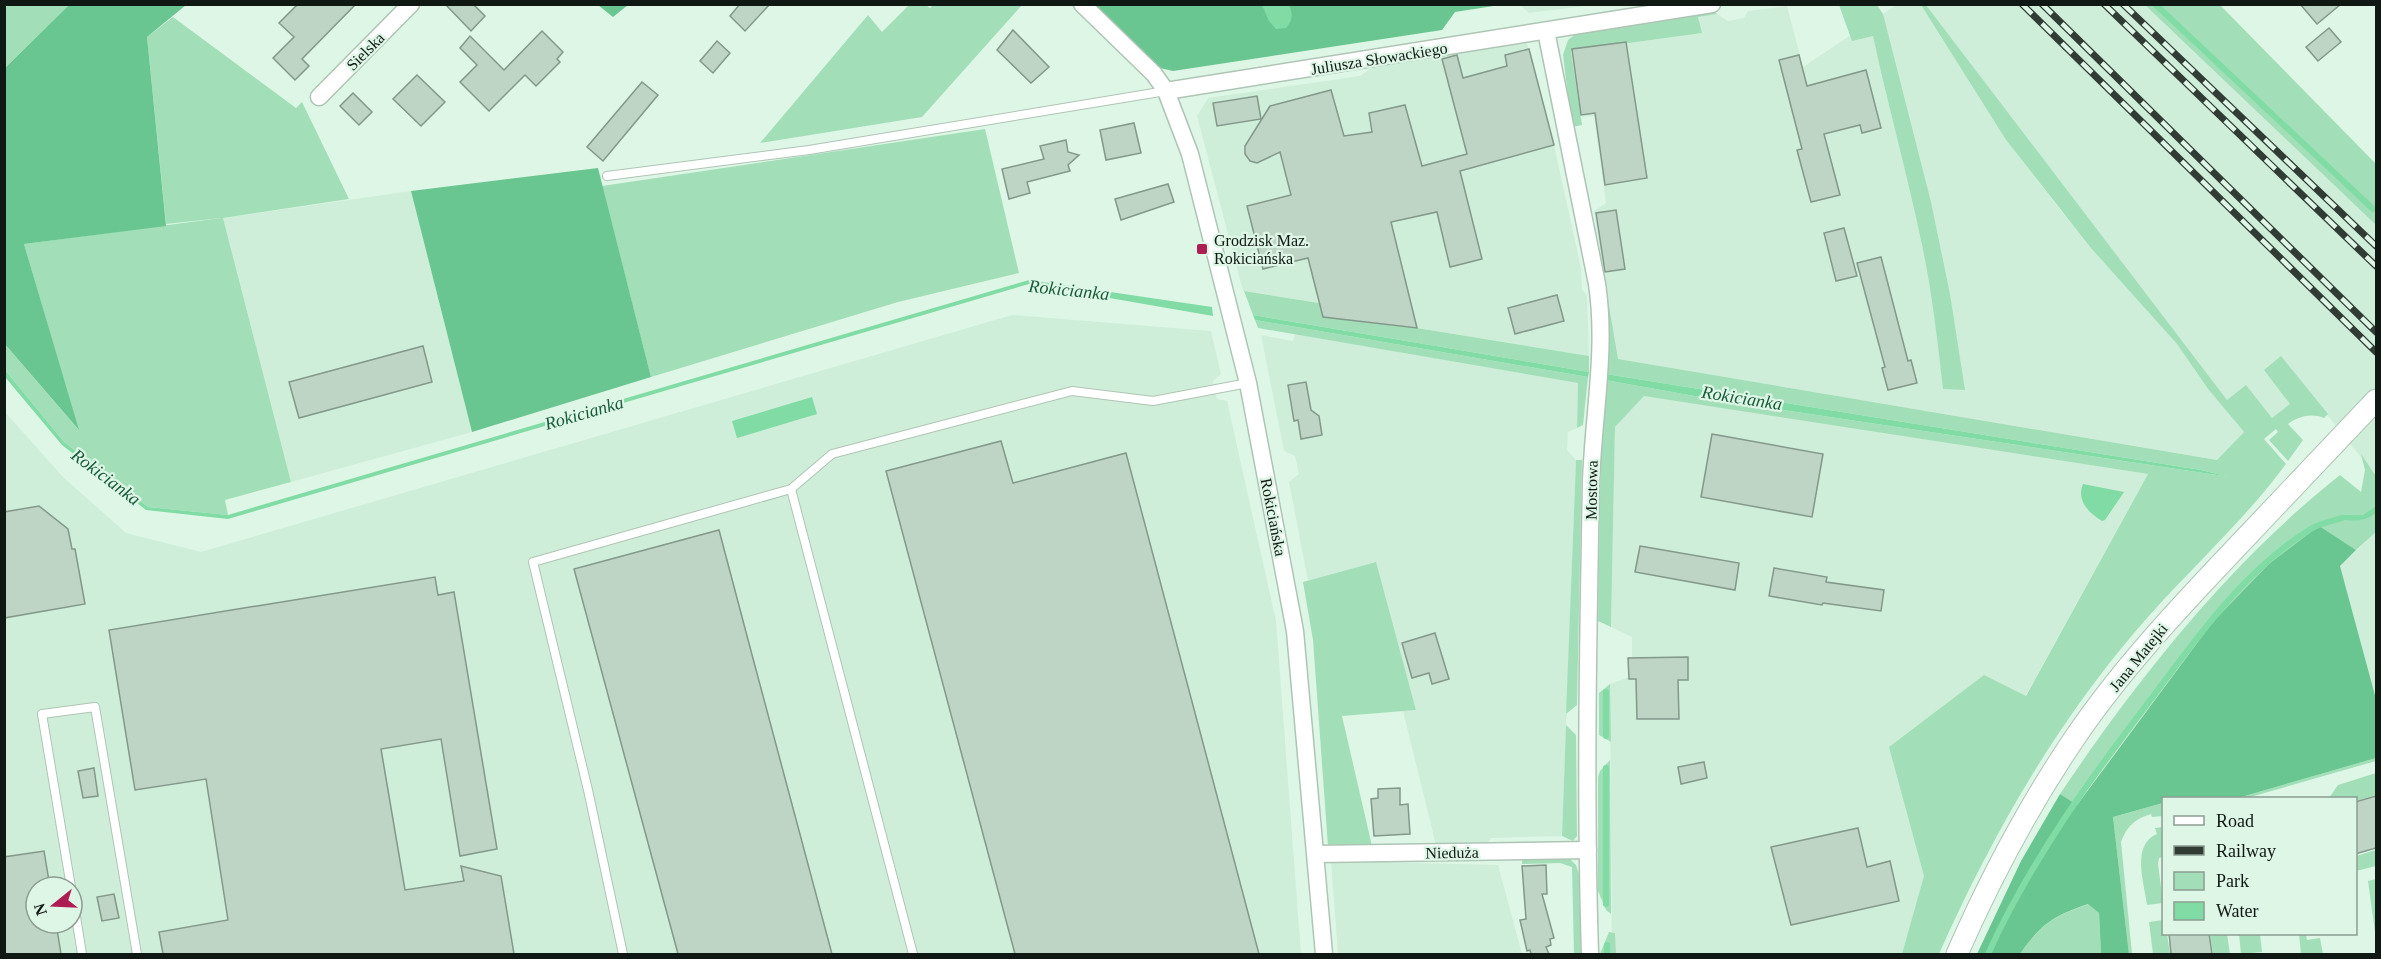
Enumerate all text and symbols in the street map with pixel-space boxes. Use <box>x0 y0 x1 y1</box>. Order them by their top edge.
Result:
street label: Sielska <box>343 29 388 74</box>
street label: Juliusza Słowackiego <box>1309 39 1449 79</box>
place label: Grodzisk Maz. Rokiciańska <box>1214 232 1309 267</box>
marker: Grodzisk Maz. Rokiciańska <box>1195 242 1209 256</box>
water label: Rokicianka <box>1027 276 1110 304</box>
water label: Rokicianka <box>1699 382 1784 414</box>
water label: Rokicianka <box>541 392 626 434</box>
water label: Rokicianka <box>67 444 144 509</box>
street label: Mostowa <box>1582 460 1601 520</box>
street label: Rokiciańska <box>1258 477 1289 558</box>
street label: Jana Matejki <box>2106 620 2172 695</box>
legend <box>2162 797 2357 935</box>
text: Road <box>2216 811 2254 831</box>
text: Railway <box>2216 841 2276 861</box>
street label: Nieduża <box>1425 844 1479 861</box>
text: Park <box>2216 871 2249 891</box>
north arrow <box>24 875 84 935</box>
text: N <box>30 901 50 918</box>
text: Water <box>2216 901 2259 921</box>

